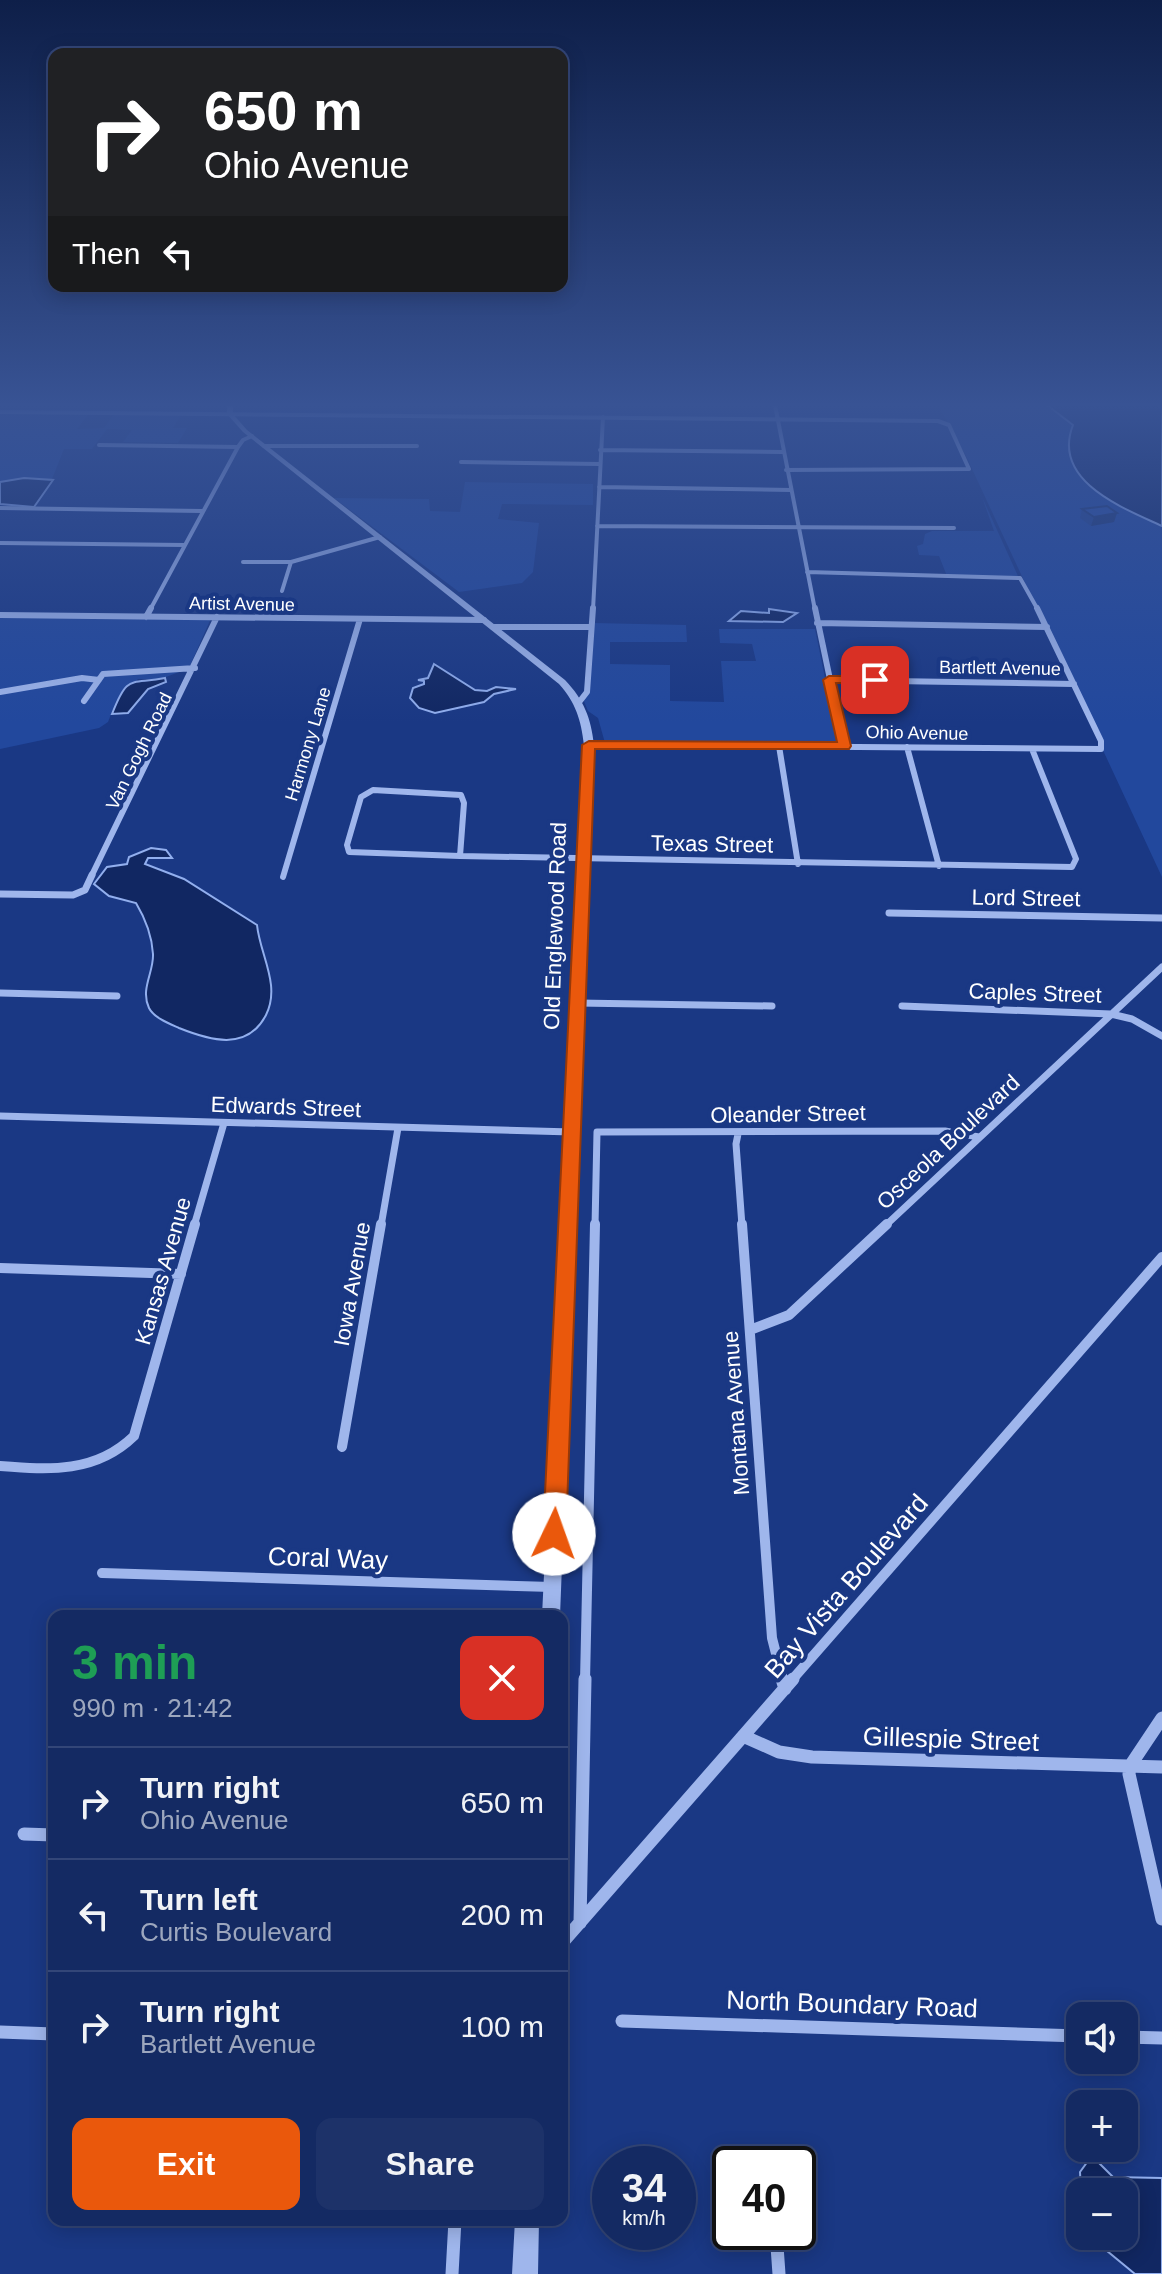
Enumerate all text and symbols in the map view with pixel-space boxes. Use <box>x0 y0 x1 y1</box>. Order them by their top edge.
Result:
text: 650 m <box>204 79 363 142</box>
icon: right <box>72 80 176 184</box>
text: Ohio Avenue <box>204 145 410 186</box>
icon: left <box>156 232 200 276</box>
text: Then <box>72 237 140 270</box>
street label: Artist Avenue <box>189 593 295 615</box>
pin <box>841 646 909 714</box>
street label: Bartlett Avenue <box>939 657 1061 679</box>
icon: arrive <box>853 658 897 702</box>
street label: Harmony Lane <box>281 685 335 803</box>
street label: Van Gogh Road <box>102 689 176 813</box>
street label: Ohio Avenue <box>865 722 969 744</box>
street label: Old Englewood Road <box>539 822 571 1030</box>
street label: Texas Street <box>651 830 773 858</box>
street label: Lord Street <box>971 885 1081 911</box>
street label: Caples Street <box>968 978 1102 1008</box>
street label: Osceola Boulevard <box>871 1069 1025 1215</box>
street label: Edwards Street <box>210 1092 362 1122</box>
street label: Oleander Street <box>710 1100 866 1128</box>
street label: Kansas Avenue <box>130 1194 196 1348</box>
street label: Iowa Avenue <box>329 1220 375 1348</box>
street label: Montana Avenue <box>718 1330 754 1496</box>
street label: Bay Vista Boulevard <box>758 1488 934 1684</box>
position arrow <box>512 1492 596 1576</box>
street label: Coral Way <box>267 1541 389 1575</box>
text: 3 min <box>72 1636 197 1689</box>
button: close <box>460 1636 544 1720</box>
text: 990 m · 21:42 <box>72 1693 232 1723</box>
street label: Gillespie Street <box>862 1721 1040 1757</box>
text: Turn right <box>140 1771 279 1804</box>
icon: right <box>72 1781 116 1825</box>
text: 650 m <box>461 1786 544 1819</box>
text: Ohio Avenue <box>140 1805 288 1835</box>
text: Turn left <box>140 1883 258 1916</box>
icon: left <box>72 1893 116 1937</box>
text: 200 m <box>461 1898 544 1931</box>
text: Curtis Boulevard <box>140 1917 332 1947</box>
street label: North Boundary Road <box>726 1985 978 2023</box>
text: Turn right <box>140 1995 279 2028</box>
map controls <box>1066 2002 1138 2250</box>
button: sound <box>1066 2002 1138 2074</box>
icon: right <box>72 2005 116 2049</box>
text: 100 m <box>461 2010 544 2043</box>
text: Bartlett Avenue <box>140 2029 316 2059</box>
button: + <box>1066 2090 1138 2162</box>
button: Exit <box>72 2118 300 2210</box>
button: Share <box>316 2118 544 2210</box>
speed limit sign: 40 <box>712 2146 816 2250</box>
text: 34 <box>622 2166 666 2210</box>
button: − <box>1066 2178 1138 2250</box>
text: km/h <box>622 2207 666 2229</box>

